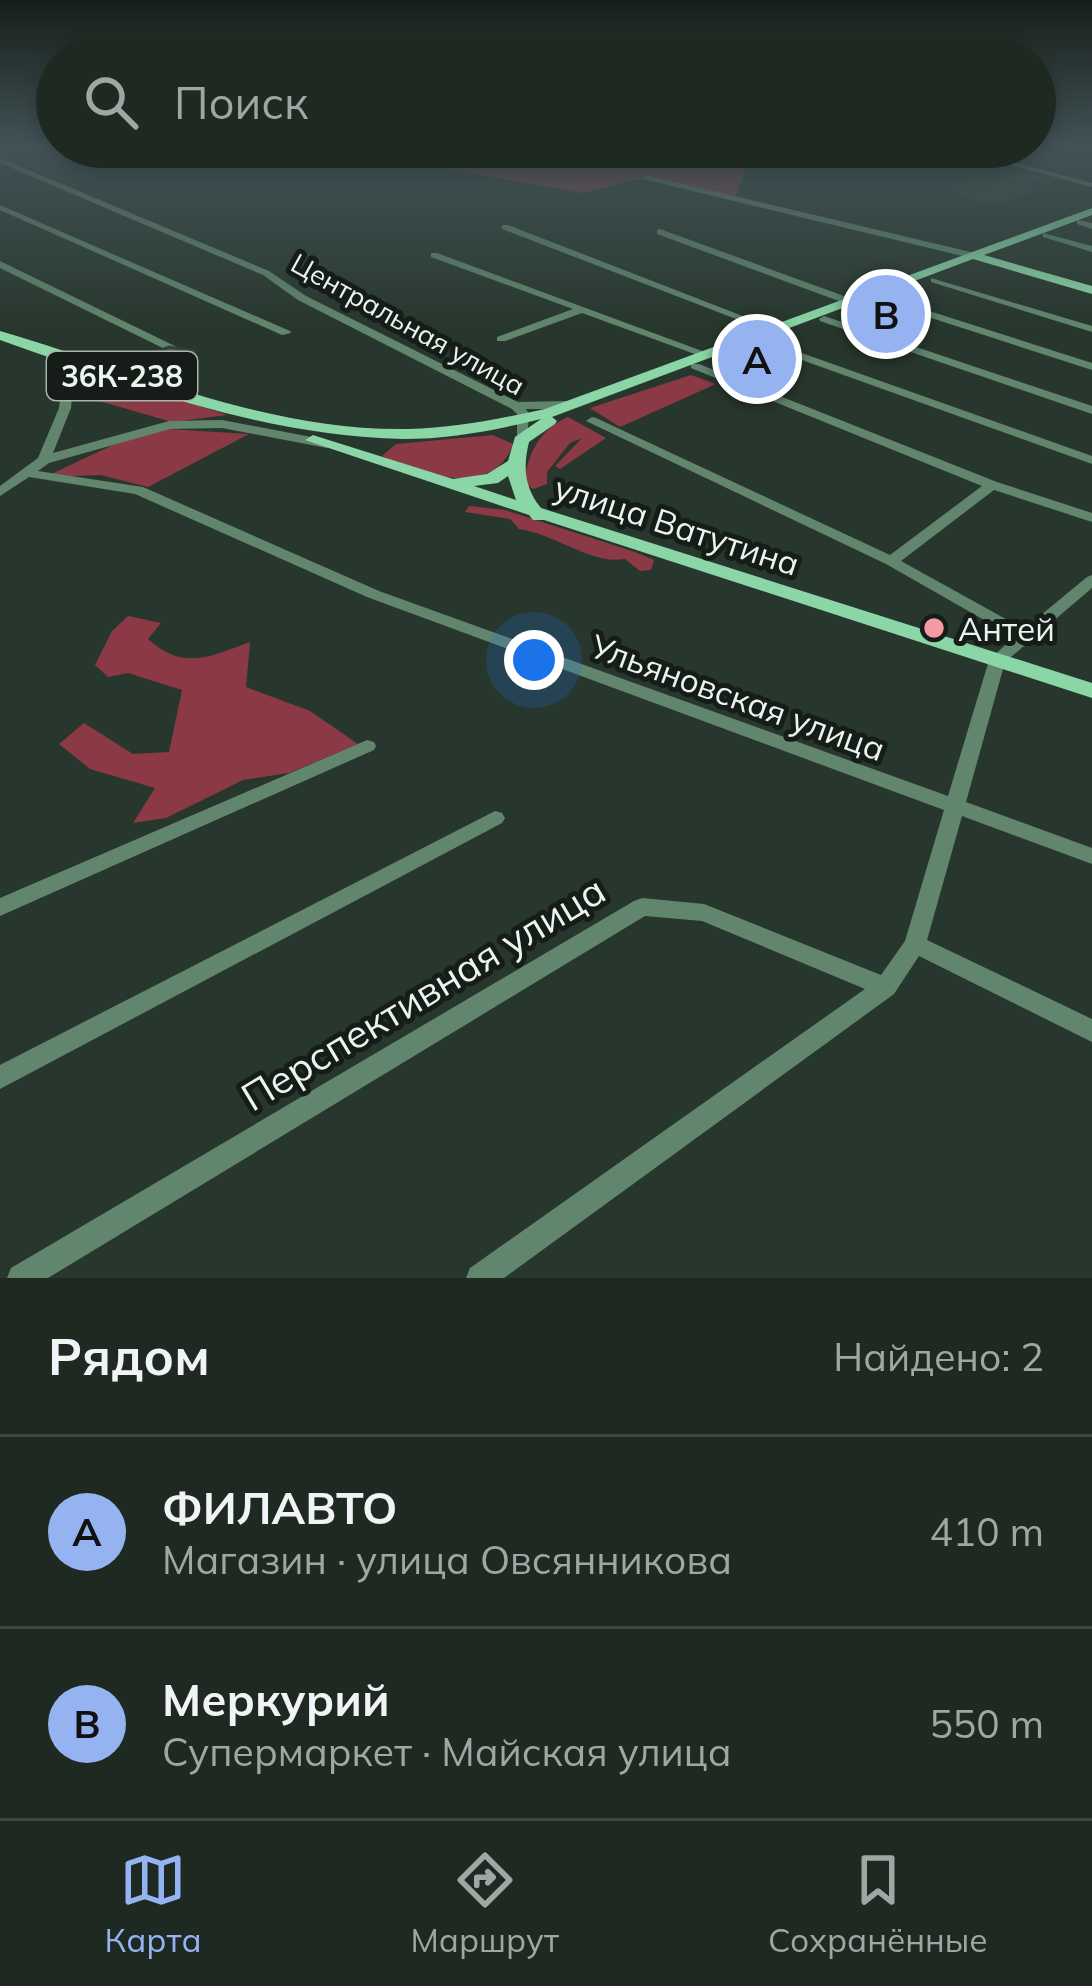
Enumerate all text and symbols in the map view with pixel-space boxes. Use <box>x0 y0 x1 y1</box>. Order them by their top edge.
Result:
search box <box>36 36 1056 168</box>
icon: search <box>78 69 144 135</box>
text: Поиск <box>174 74 308 130</box>
street label: Центральная улица <box>285 246 531 402</box>
pin: B <box>847 269 925 359</box>
pin: A <box>718 314 796 404</box>
road number: 36К-238 <box>47 352 197 400</box>
street label: улица Ватутина <box>549 466 805 584</box>
place label: Антей <box>958 608 1055 649</box>
marker: Антей <box>921 615 947 641</box>
street label: Ульяновская улица <box>584 624 891 769</box>
your location <box>504 630 564 690</box>
street label: Перспективная улица <box>232 865 614 1121</box>
text: Рядом <box>48 1324 210 1388</box>
text: Найдено: 2 <box>833 1332 1044 1381</box>
text: ФИЛАВТО <box>162 1479 397 1535</box>
text: A <box>72 1507 102 1556</box>
text: 410 m <box>929 1507 1044 1556</box>
text: Магазин · улица Овсянникова <box>162 1535 732 1584</box>
text: Меркурий <box>162 1671 390 1727</box>
text: B <box>74 1699 100 1748</box>
text: 550 m <box>929 1699 1044 1748</box>
text: Супермаркет · Майская улица <box>162 1727 731 1776</box>
tab: Карта <box>104 1847 202 1960</box>
tab: Маршрут <box>411 1847 559 1960</box>
tab: Сохранённые <box>768 1847 988 1960</box>

